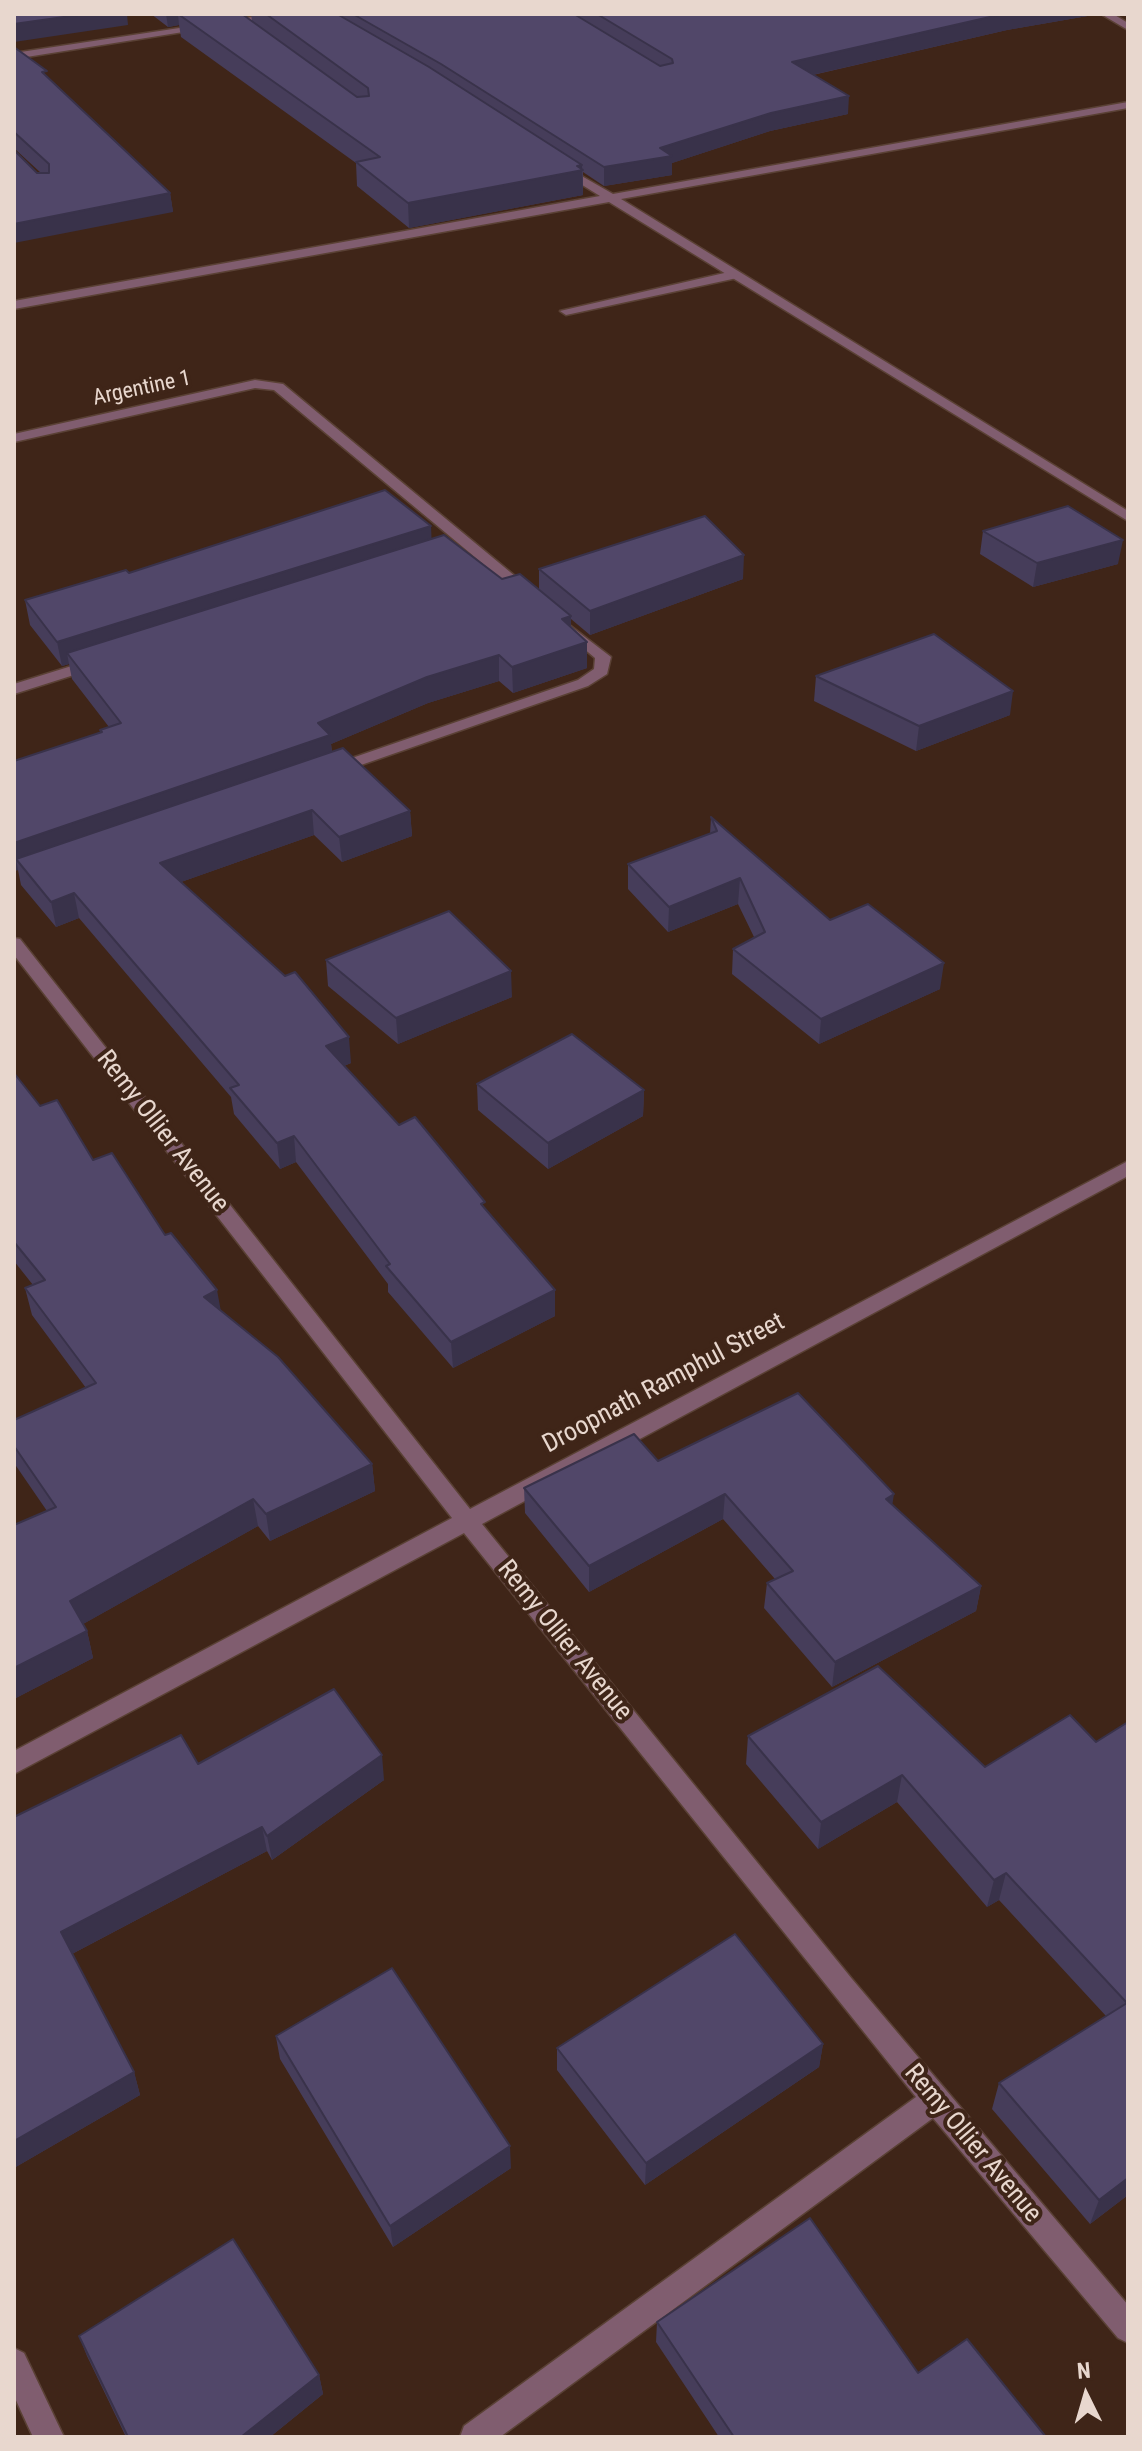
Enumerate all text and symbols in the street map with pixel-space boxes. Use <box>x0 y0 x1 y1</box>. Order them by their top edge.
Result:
street label: Argentine 1 <box>91 366 193 412</box>
street label: Remy Ollier Avenue <box>89 1045 235 1219</box>
street label: Droopnath Ramphul Street <box>538 1307 790 1461</box>
street label: Remy Ollier Avenue <box>490 1555 638 1727</box>
street label: Remy Ollier Avenue <box>897 2059 1047 2229</box>
north arrow <box>1046 2355 1126 2435</box>
text: N <box>1076 2358 1092 2384</box>

